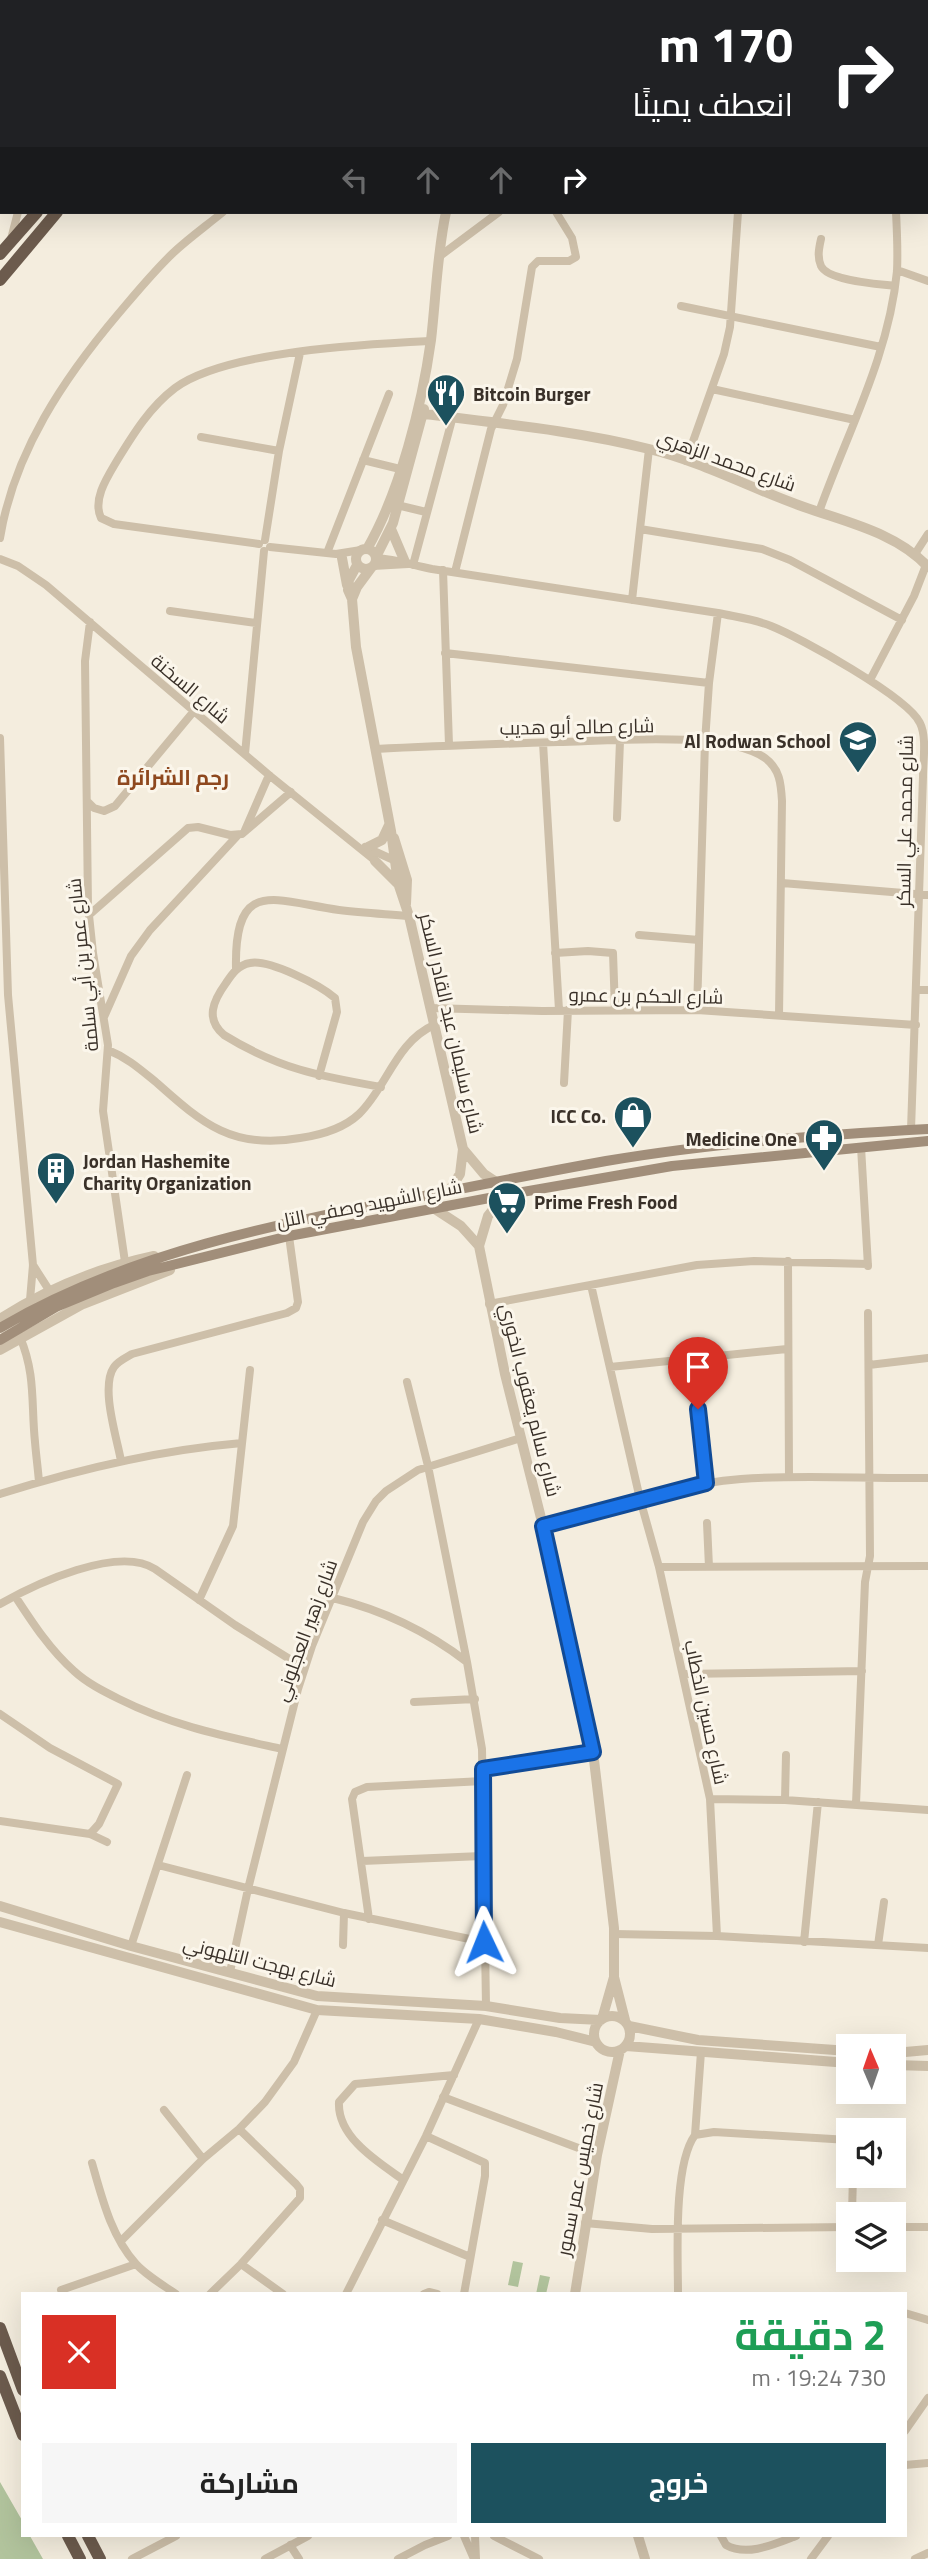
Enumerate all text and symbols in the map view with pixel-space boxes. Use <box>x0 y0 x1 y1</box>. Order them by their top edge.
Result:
text: 170 m <box>659 6 793 81</box>
icon: right <box>817 28 908 119</box>
text: انعطف يمينًا <box>632 80 793 128</box>
icon: left <box>336 161 374 199</box>
icon: ahead <box>409 161 447 199</box>
icon: ahead <box>482 161 520 199</box>
icon: right <box>555 161 593 199</box>
restaurant icon: Bitcoin Burger <box>425 372 467 427</box>
place label: Bitcoin Burger <box>473 379 591 408</box>
street label: شارع محمد الزهري <box>653 421 800 499</box>
street label: شارع السخنة <box>145 646 237 730</box>
street label: شارع صالح أبو هديب <box>499 710 655 742</box>
school or university icon: Al Rodwan School <box>837 719 879 774</box>
place label: Al Rodwan School <box>684 726 831 755</box>
street label: شارع محمد علي السكر <box>888 735 921 908</box>
district label: رجم الشرائرة <box>117 761 229 793</box>
street label: شارع عمر بن أبي سلمة <box>58 877 107 1053</box>
street label: شارع سليمان عبد القادر السكر <box>412 909 492 1136</box>
street label: شارع الحكم بن عمرو <box>568 979 724 1011</box>
shop icon: ICC Co. <box>612 1094 654 1149</box>
place label: ICC Co. <box>551 1101 606 1130</box>
pharmacy icon: Medicine One <box>803 1117 845 1172</box>
place label: Medicine One <box>685 1124 797 1153</box>
place label: Jordan Hashemite Charity Organization <box>83 1146 252 1197</box>
building icon: Jordan Hashemite Charity Organization <box>35 1150 77 1205</box>
street label: شارع الشهيد وصفي التل <box>274 1171 464 1236</box>
supermarket icon: Prime Fresh Food <box>486 1180 528 1235</box>
place label: Prime Fresh Food <box>534 1187 678 1216</box>
street label: شارع سالم يعقوب الخوري <box>492 1300 569 1500</box>
pin <box>668 1337 728 1409</box>
icon: arrive <box>679 1348 717 1386</box>
street label: شارع زهير العجلوني <box>266 1555 345 1705</box>
street label: شارع حسين الخطاب <box>677 1637 737 1787</box>
position arrow <box>447 1905 521 1979</box>
street label: شارع بهجت التلهوني <box>180 1928 340 1995</box>
north arrow <box>836 2034 906 2104</box>
map controls <box>836 2034 906 2272</box>
street label: شارع خميس عمر سمور <box>548 2080 610 2259</box>
button: sound <box>836 2118 906 2188</box>
button: layers <box>836 2202 906 2272</box>
text: 2 دقيقة <box>734 2302 886 2366</box>
button: close <box>42 2315 116 2389</box>
text: 730 m · 19:24 <box>751 2360 886 2395</box>
button: مشاركة <box>42 2443 457 2523</box>
button: خروج <box>471 2443 886 2523</box>

